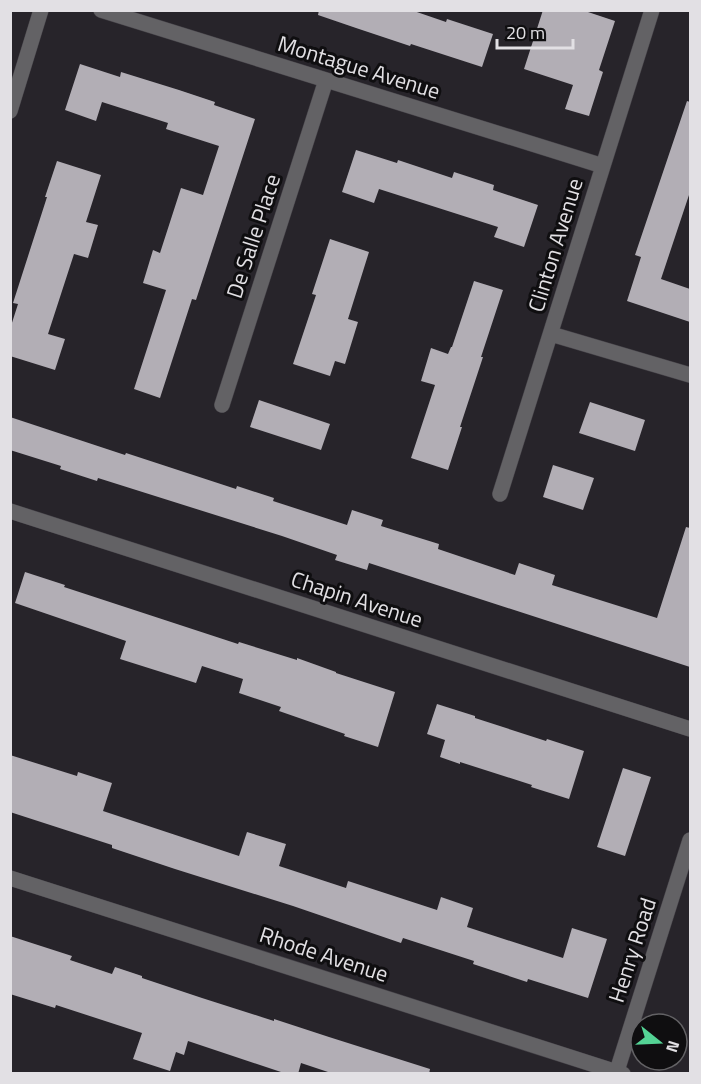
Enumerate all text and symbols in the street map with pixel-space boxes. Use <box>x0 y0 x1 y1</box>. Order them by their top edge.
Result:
scale bar <box>497 12 574 50</box>
text: 20 m <box>506 19 545 46</box>
street label: Montague Avenue <box>274 26 444 108</box>
street label: De Salle Place <box>217 169 289 303</box>
street label: Clinton Avenue <box>519 174 591 316</box>
street label: Chapin Avenue <box>287 562 427 636</box>
street label: Henry Road <box>599 893 665 1007</box>
street label: Rhode Avenue <box>255 917 393 991</box>
north arrow <box>629 1012 689 1072</box>
text: N <box>660 1038 686 1056</box>

